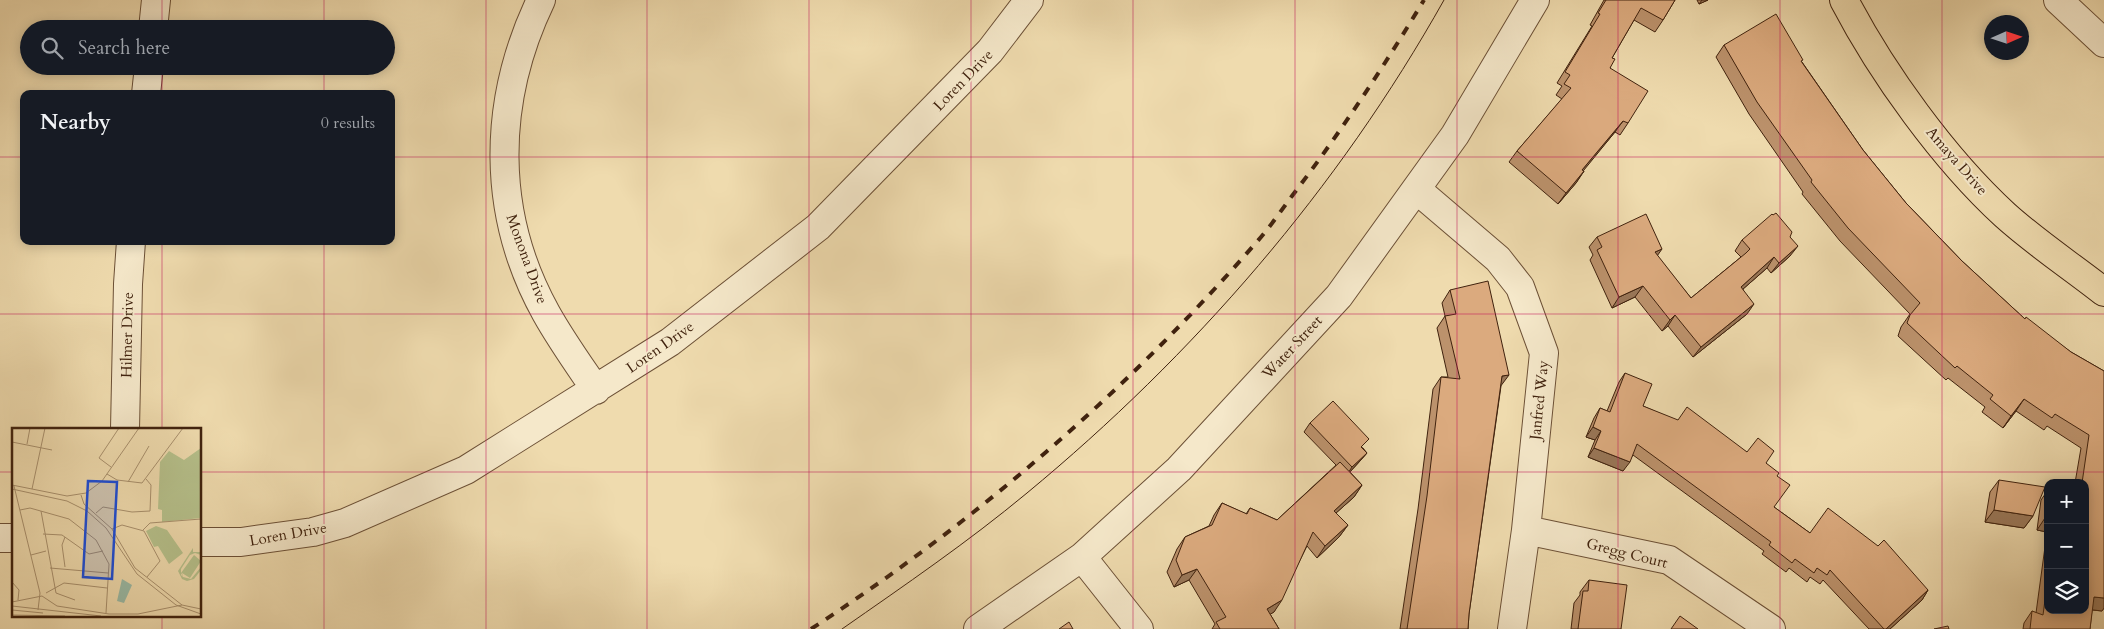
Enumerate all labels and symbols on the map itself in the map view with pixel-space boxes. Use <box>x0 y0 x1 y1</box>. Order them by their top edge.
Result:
north arrow <box>1984 15 2029 60</box>
street label: Loren Drive <box>929 45 998 115</box>
street label: Amaya Drive <box>1922 123 1992 200</box>
street label: Monona Drive <box>501 211 553 307</box>
street label: Hilmer Drive <box>116 292 138 378</box>
street label: Water Street <box>1257 311 1327 384</box>
street label: Loren Drive <box>622 316 698 378</box>
street label: Janfred Way <box>1525 359 1553 443</box>
inset map <box>12 428 201 616</box>
street label: Loren Drive <box>248 517 328 551</box>
street label: Gregg Court <box>1584 533 1670 573</box>

